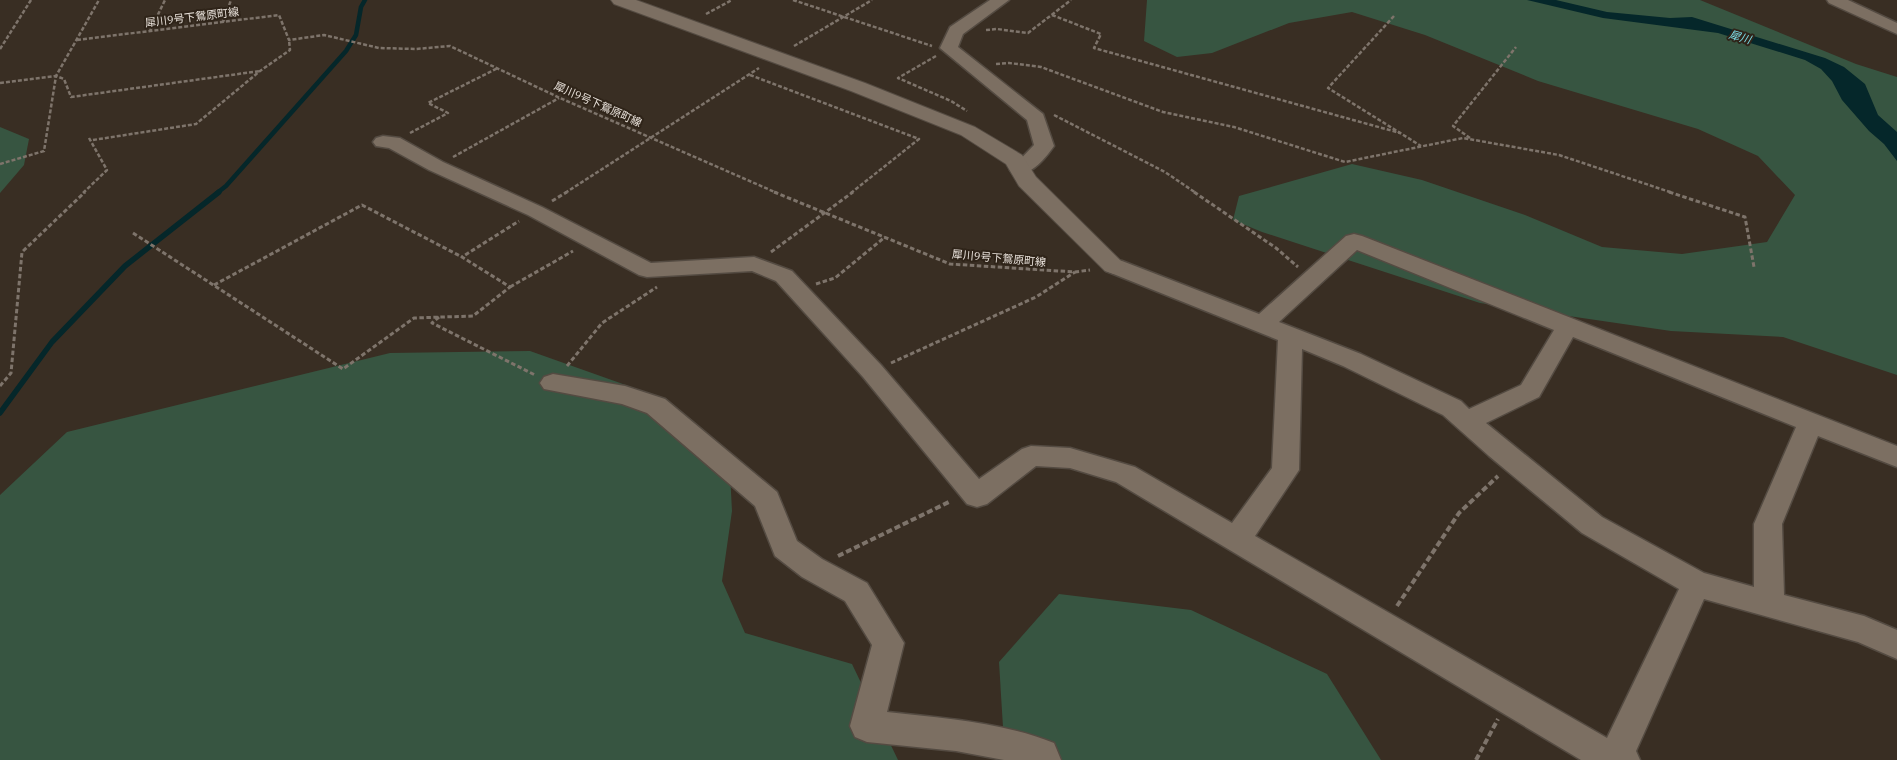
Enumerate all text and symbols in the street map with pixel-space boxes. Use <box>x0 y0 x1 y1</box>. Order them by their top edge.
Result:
street label: 犀川9号下鴛原町線 <box>144 4 240 30</box>
water label: 犀川 <box>1727 27 1753 47</box>
street label: 犀川9号下鴛原町線 <box>552 78 644 130</box>
street label: 犀川9号下鴛原町線 <box>951 247 1047 269</box>

